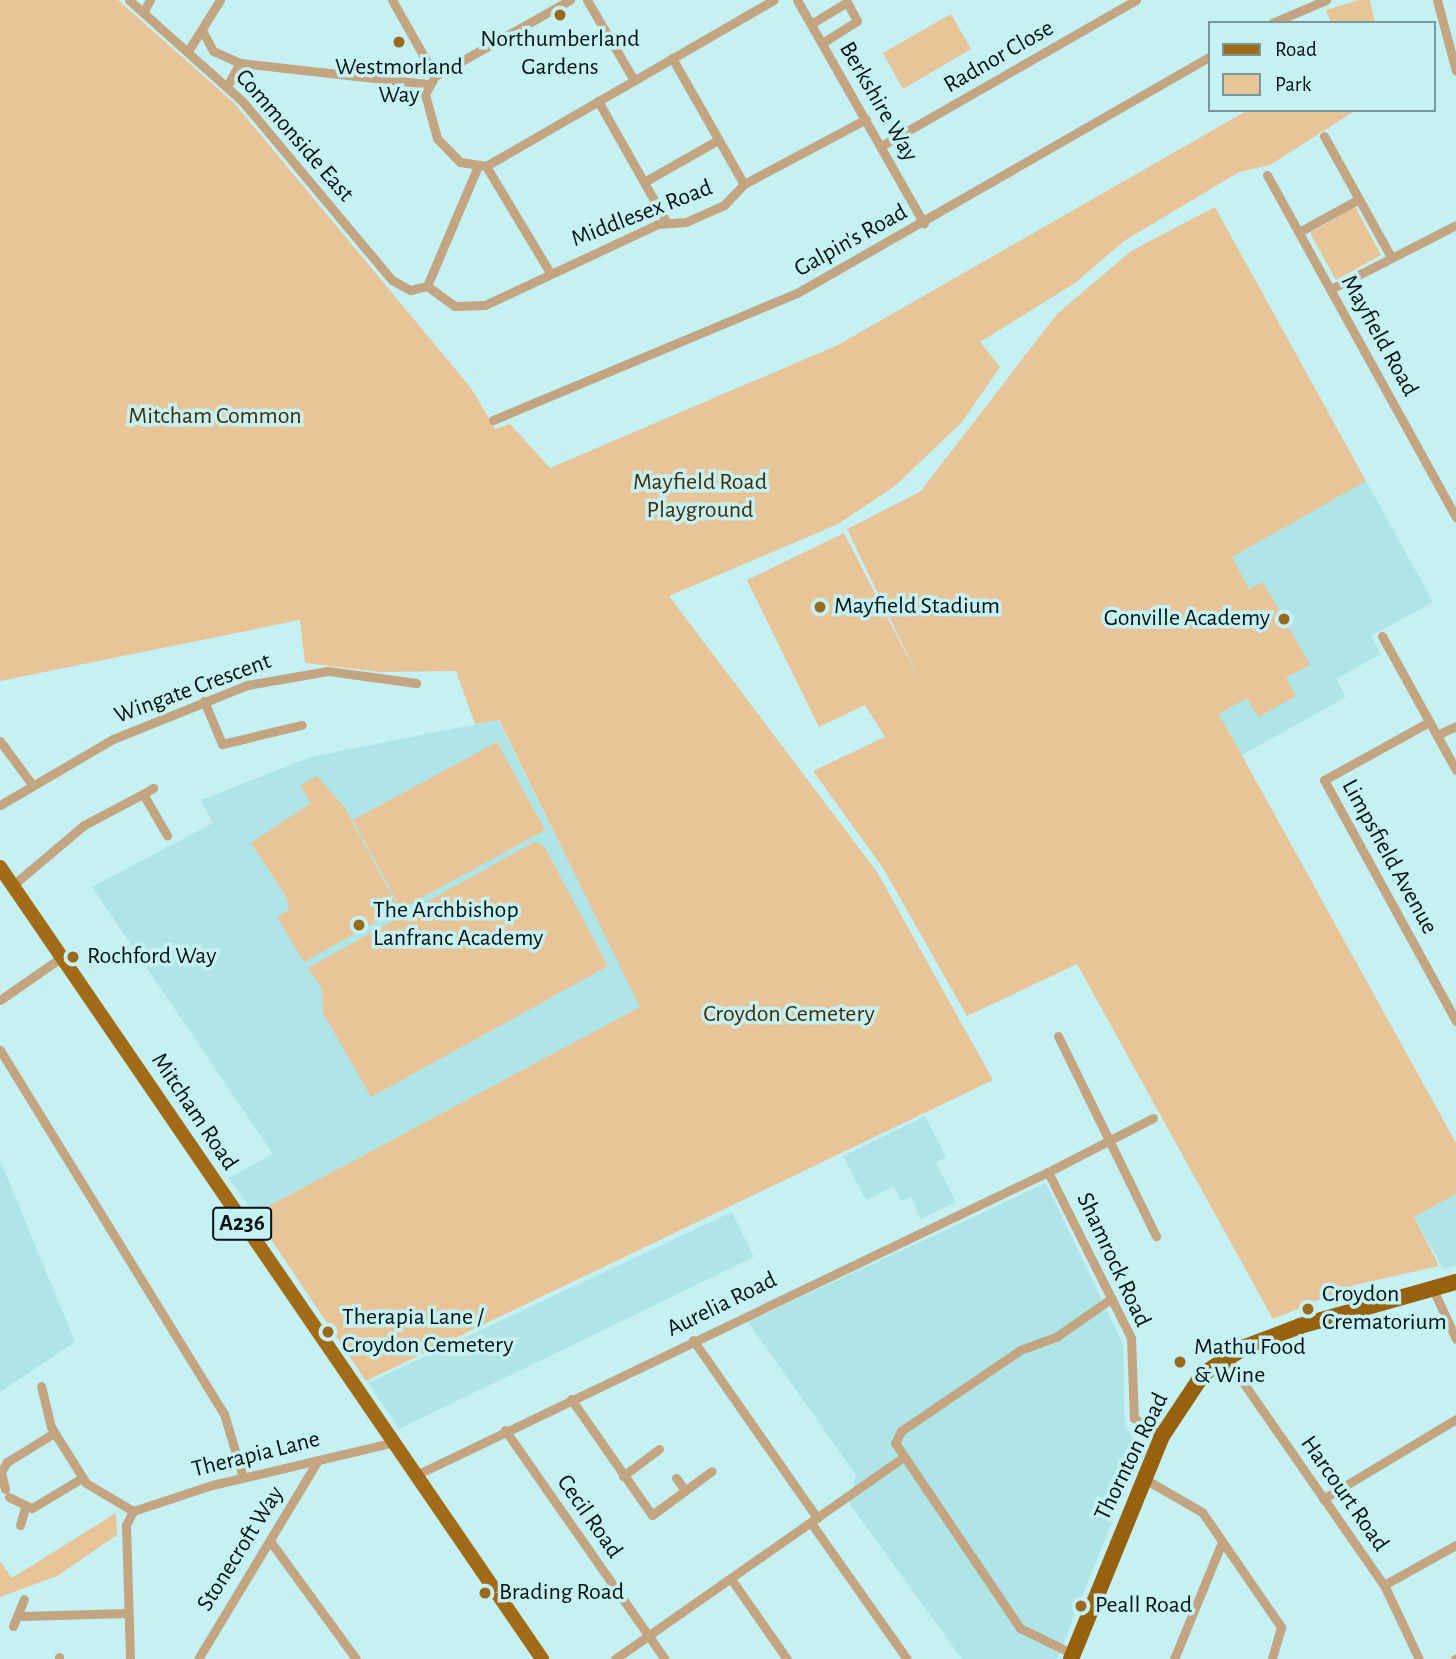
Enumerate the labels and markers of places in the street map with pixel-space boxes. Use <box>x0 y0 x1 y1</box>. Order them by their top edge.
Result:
marker: Northumberland Gardens <box>552 7 568 23</box>
place label: Northumberland Gardens <box>480 26 640 82</box>
marker: Westmorland Way <box>391 34 407 50</box>
place label: Westmorland Way <box>335 54 463 110</box>
place label: Mayfield Stadium <box>834 593 1000 621</box>
marker: Mayfield Stadium <box>812 599 828 615</box>
place label: Gonville Academy <box>1104 605 1270 633</box>
marker: Gonville Academy <box>1276 611 1292 627</box>
place label: The Archbishop Lanfranc Academy <box>373 897 543 953</box>
marker: The Archbishop Lanfranc Academy <box>351 917 367 933</box>
place label: Rochford Way <box>87 943 216 971</box>
marker: Rochford Way <box>65 949 81 965</box>
place label: Croydon Crematorium <box>1322 1281 1447 1337</box>
marker: Croydon Crematorium <box>1300 1301 1316 1317</box>
place label: Therapia Lane / Croydon Cemetery <box>342 1304 513 1360</box>
marker: Therapia Lane / Croydon Cemetery <box>320 1324 336 1340</box>
place label: Mathu Food & Wine <box>1194 1334 1306 1390</box>
marker: Mathu Food & Wine <box>1172 1354 1188 1370</box>
place label: Brading Road <box>499 1579 624 1607</box>
marker: Brading Road <box>477 1585 493 1601</box>
place label: Peall Road <box>1095 1592 1192 1620</box>
marker: Peall Road <box>1073 1598 1089 1614</box>

